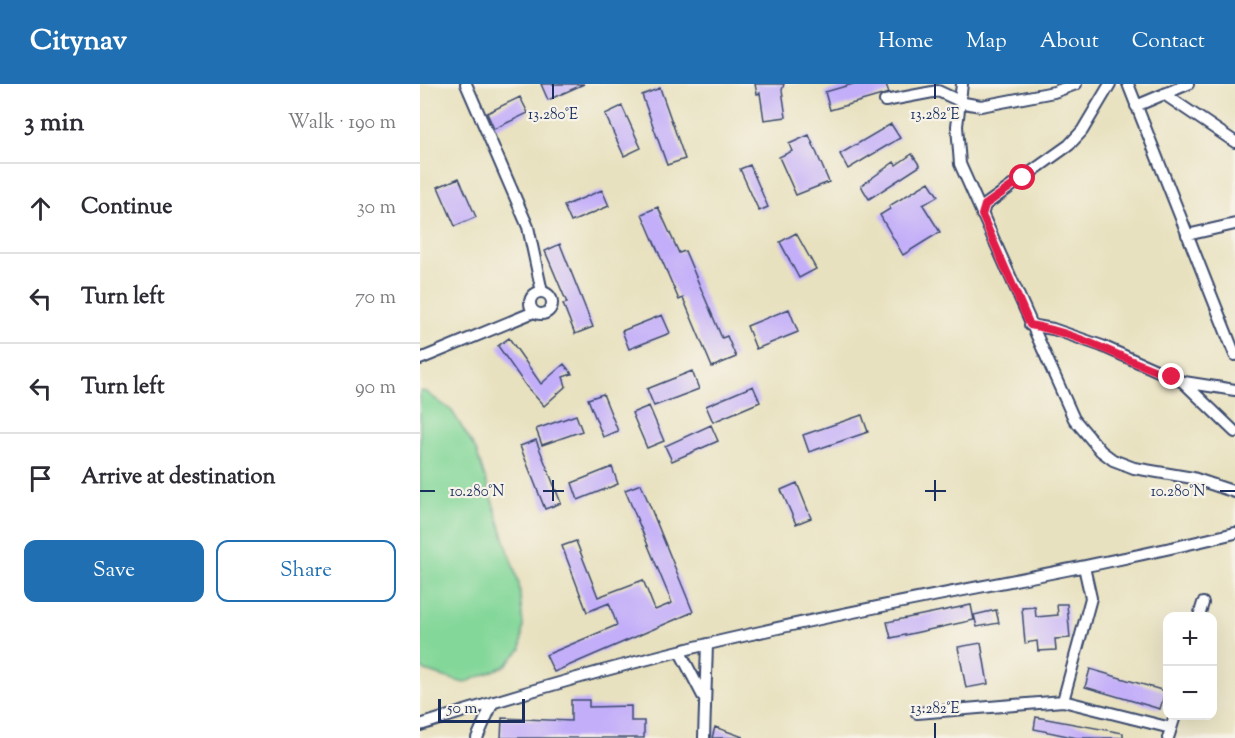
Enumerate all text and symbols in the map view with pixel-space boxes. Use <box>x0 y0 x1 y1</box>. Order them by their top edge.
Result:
text: Citynav <box>30 22 127 62</box>
text: Home <box>878 27 933 57</box>
text: Map <box>966 27 1007 57</box>
text: About <box>1040 27 1099 57</box>
text: Contact <box>1132 27 1205 57</box>
text: 3 min <box>24 105 84 142</box>
text: 13.280°E <box>528 105 578 126</box>
text: 13.282°E <box>911 105 959 126</box>
text: Walk · 190 m <box>288 109 396 138</box>
route start <box>1009 164 1035 190</box>
icon: ahead <box>24 192 57 225</box>
text: Continue <box>81 192 172 224</box>
text: 30 m <box>357 194 396 223</box>
icon: left <box>24 282 57 315</box>
text: Turn left <box>81 282 164 314</box>
text: 70 m <box>355 284 396 313</box>
route end <box>1158 363 1184 389</box>
icon: left <box>24 372 57 405</box>
text: Turn left <box>81 372 164 404</box>
text: 90 m <box>355 374 396 403</box>
icon: arrive <box>24 462 57 495</box>
text: Arrive at destination <box>81 462 276 494</box>
text: 10.280°N <box>450 482 504 503</box>
text: 10.280°N <box>1151 482 1205 503</box>
button: Save <box>24 540 204 602</box>
button: Share <box>216 540 396 602</box>
map controls <box>1163 612 1217 720</box>
button: + <box>1163 612 1217 666</box>
button: − <box>1163 666 1217 720</box>
scale bar <box>438 696 525 724</box>
text: 50 m <box>447 698 478 721</box>
text: 13.282°E <box>911 699 959 720</box>

